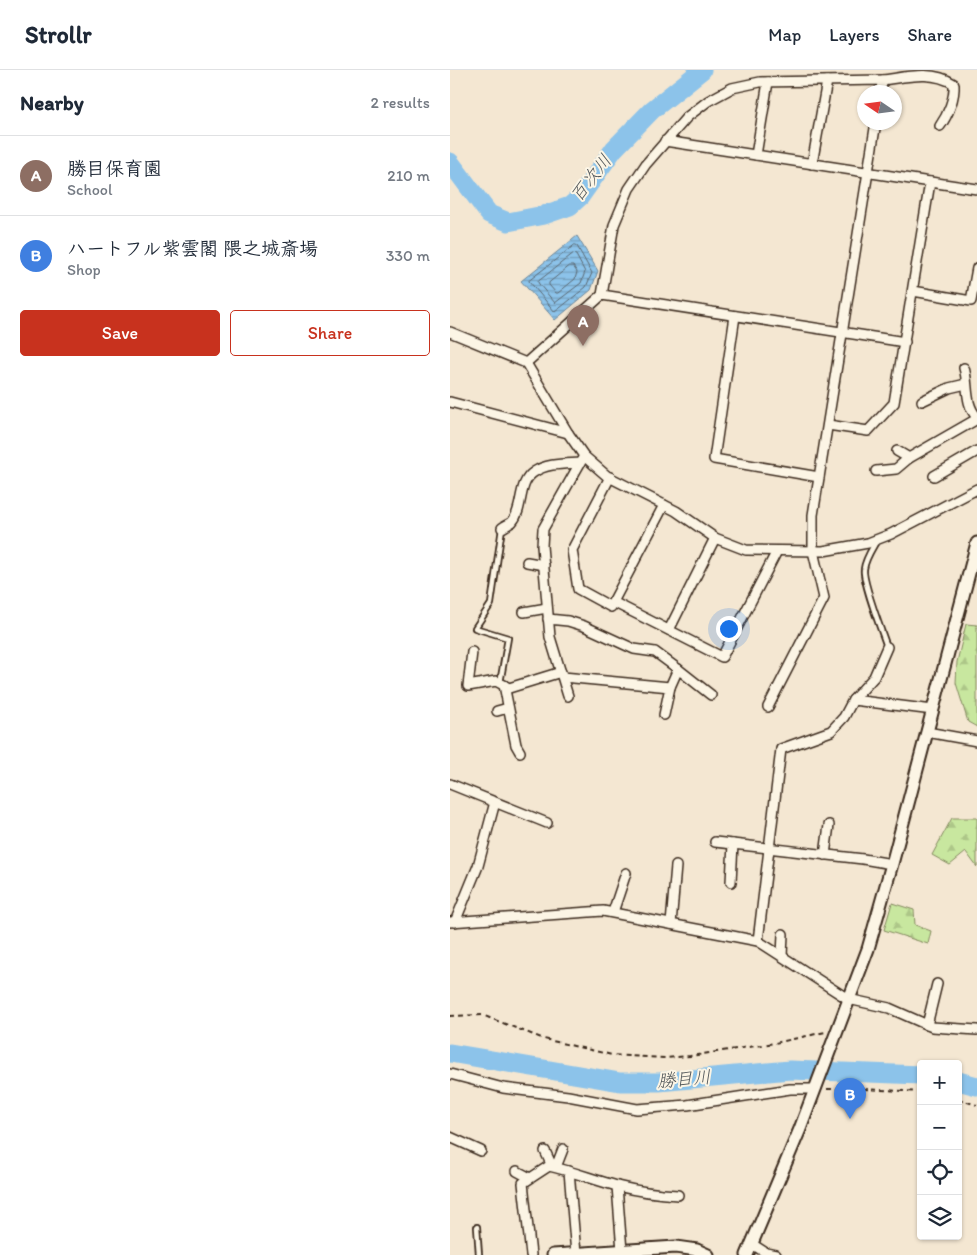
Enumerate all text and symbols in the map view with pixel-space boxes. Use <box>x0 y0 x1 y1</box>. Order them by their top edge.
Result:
text: Strollr <box>25 20 91 49</box>
text: Map <box>768 24 801 46</box>
text: Layers <box>829 24 879 46</box>
text: Share <box>907 24 952 46</box>
north arrow <box>857 85 902 130</box>
text: Nearby <box>20 90 84 115</box>
text: 2 results <box>370 93 430 112</box>
water label: 百次川 <box>566 150 616 206</box>
text: 勝目保育園 <box>67 157 162 180</box>
text: A <box>31 166 41 185</box>
text: 210 m <box>387 166 430 185</box>
text: School <box>67 180 113 199</box>
text: ハートフル紫雲閣 隈之城斎場 <box>67 237 318 260</box>
text: B <box>31 246 41 265</box>
text: 330 m <box>386 246 430 265</box>
text: Shop <box>67 260 101 279</box>
pin: A <box>567 305 599 346</box>
button: Save <box>20 310 220 356</box>
button: Share <box>230 310 430 356</box>
your location <box>716 616 742 642</box>
map controls <box>917 1060 962 1240</box>
button: + <box>917 1060 962 1105</box>
water label: 勝目川 <box>656 1066 712 1092</box>
pin: B <box>834 1078 866 1119</box>
button: − <box>917 1105 962 1150</box>
button: locate <box>917 1150 962 1195</box>
button: layers <box>917 1195 962 1240</box>

